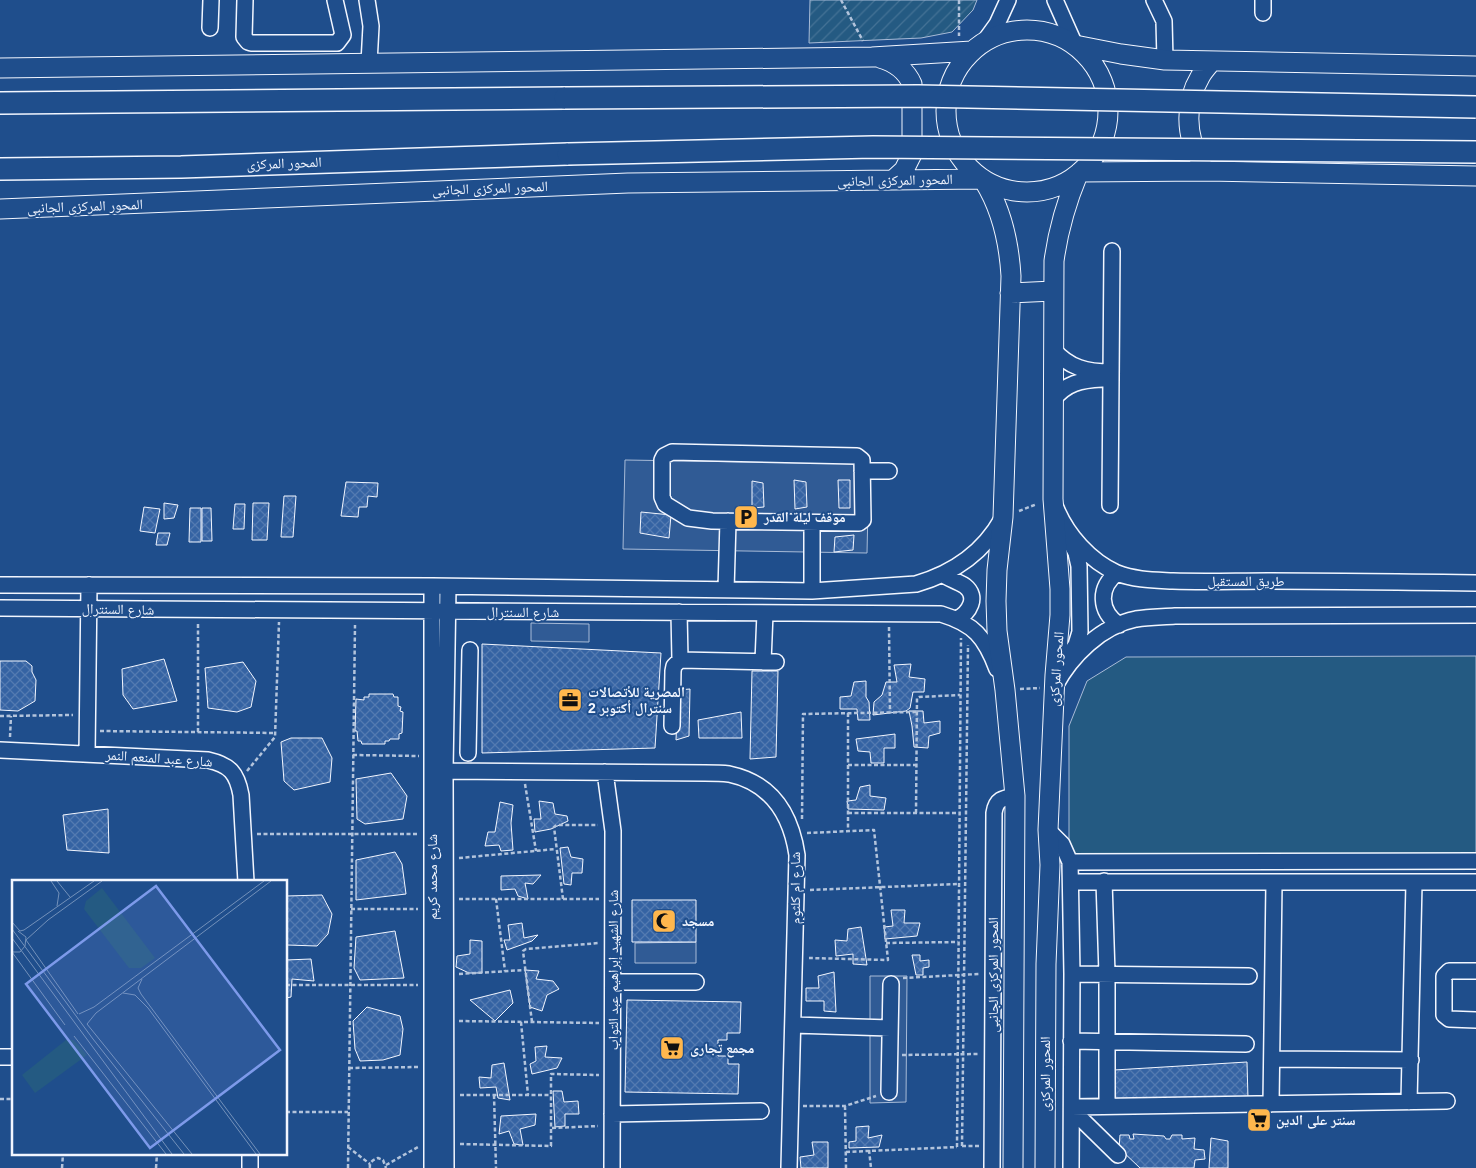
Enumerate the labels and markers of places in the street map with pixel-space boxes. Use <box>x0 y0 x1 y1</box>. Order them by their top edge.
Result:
parking icon: موقف ليلة القدر <box>733 504 759 530</box>
place label: موقف ليلة القدر <box>763 509 846 525</box>
place label: المصرية للأتصالات سنترال أكتوبر 2 <box>588 684 685 717</box>
office icon: المصرية للأتصالات سنترال أكتوبر 2 <box>557 687 583 713</box>
mosque icon: مسجد <box>651 908 677 934</box>
place label: مسجد <box>682 913 714 929</box>
supermarket icon: مجمع تجارى <box>659 1035 685 1061</box>
place label: مجمع تجارى <box>690 1040 754 1058</box>
supermarket icon: سنتر على الدين <box>1246 1107 1272 1133</box>
place label: سنتر على الدين <box>1276 1112 1356 1129</box>

